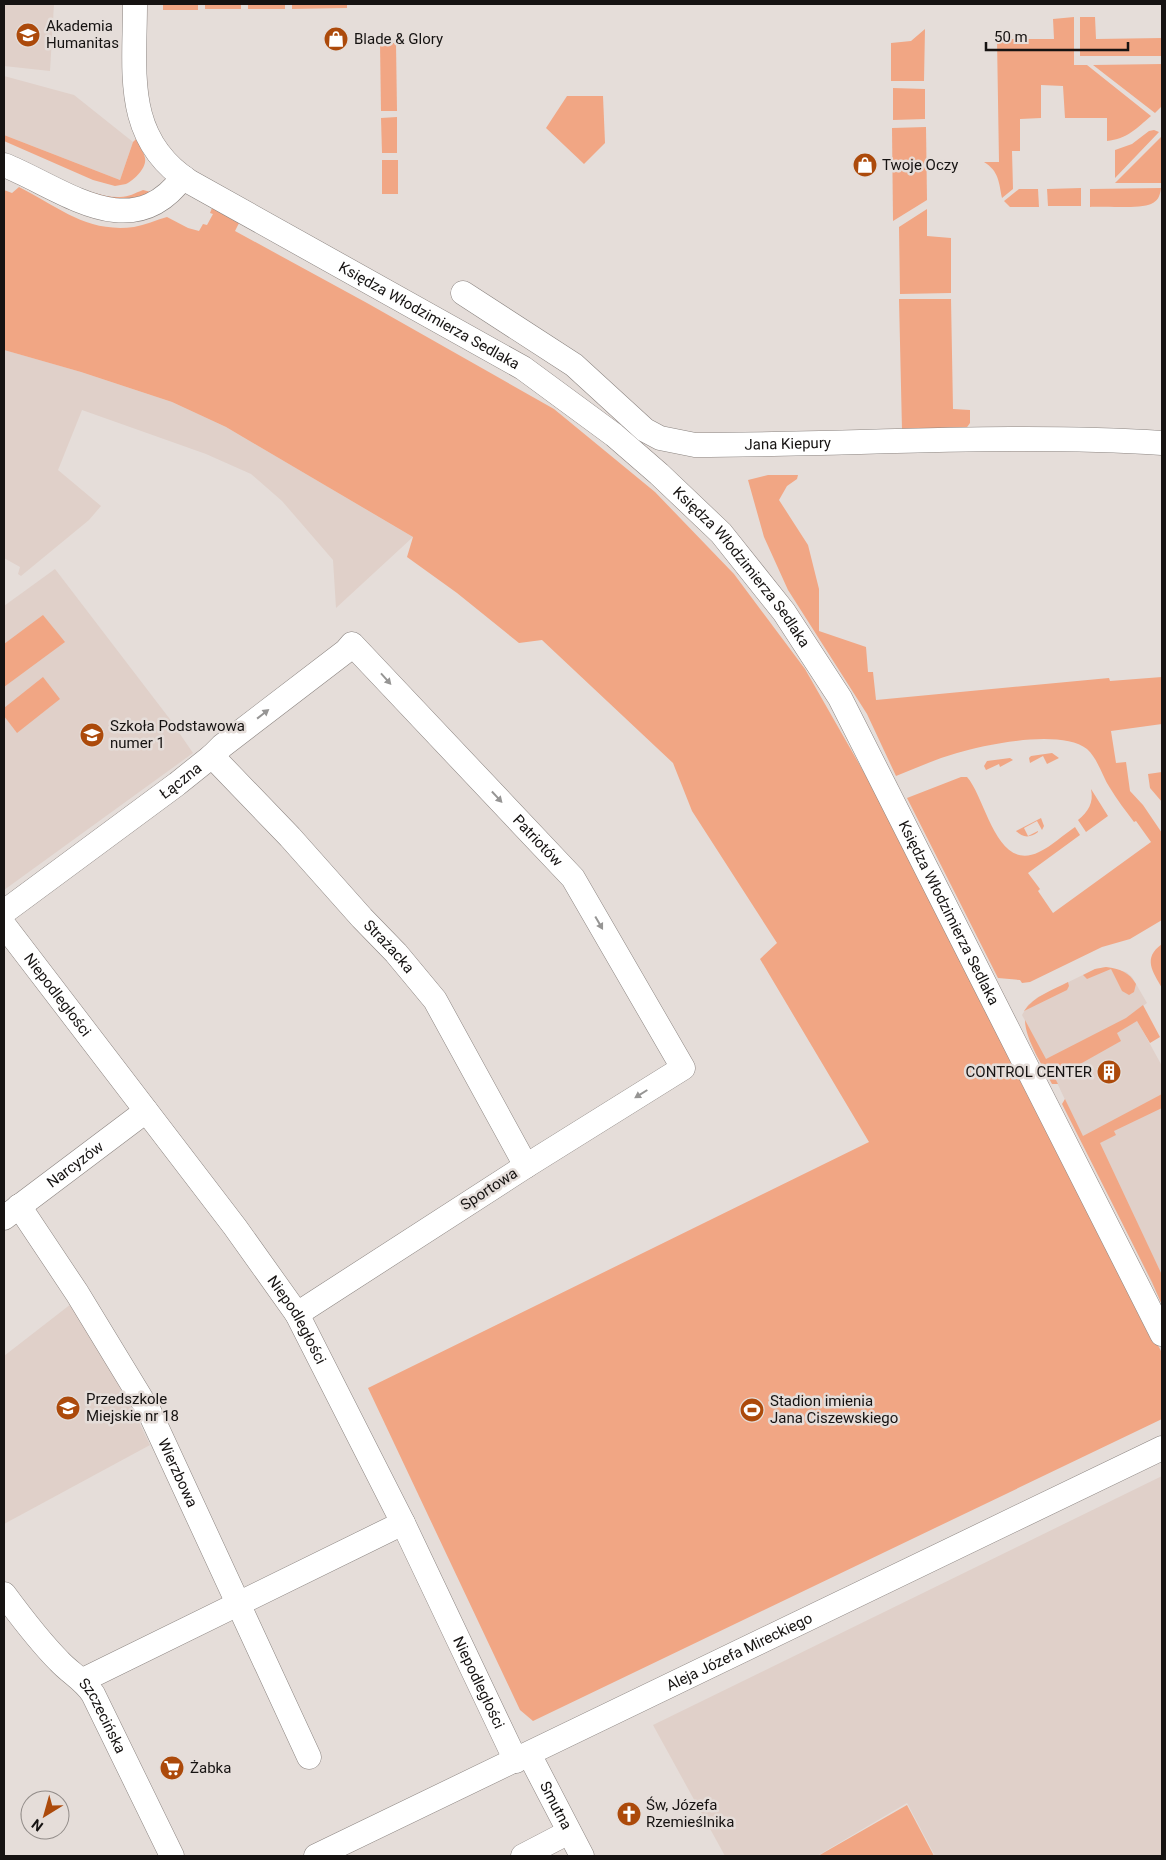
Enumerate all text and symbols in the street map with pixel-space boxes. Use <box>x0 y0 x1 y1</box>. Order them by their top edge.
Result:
place label: Akademia Humanitas <box>46 17 119 52</box>
scale bar <box>986 20 1128 52</box>
school or university icon: Akademia Humanitas <box>15 22 41 48</box>
shop icon: Blade & Glory <box>323 26 349 52</box>
text: 50 m <box>994 28 1028 46</box>
place label: Blade & Glory <box>354 30 443 48</box>
shop icon: Twoje Oczy <box>852 152 878 178</box>
place label: Twoje Oczy <box>882 156 958 174</box>
street label: Księdza Włodzimierza Sedlaka <box>336 258 523 373</box>
street label: Jana Kiepury <box>744 434 831 454</box>
street label: Księdza Włodzimierza Sedlaka <box>669 483 814 651</box>
one-way arrow <box>380 673 391 686</box>
one-way arrow <box>256 709 270 719</box>
place label: Szkoła Podstawowa numer 1 <box>110 717 245 752</box>
school or university icon: Szkoła Podstawowa numer 1 <box>79 722 105 748</box>
street label: Łączna <box>156 759 205 803</box>
one-way arrow <box>491 791 503 803</box>
street label: Patriotów <box>509 811 566 870</box>
street label: Księdza Włodzimierza Sedlaka <box>895 818 1003 1008</box>
street label: Strażacka <box>360 916 418 977</box>
one-way arrow <box>595 916 603 930</box>
street label: Niepodległości <box>20 950 95 1040</box>
building icon: CONTROL CENTER <box>1096 1059 1122 1085</box>
place label: CONTROL CENTER <box>966 1063 1092 1081</box>
one-way arrow <box>635 1090 648 1099</box>
street label: Narcyzów <box>43 1137 107 1191</box>
street label: Sportowa <box>457 1164 521 1214</box>
street label: Niepodległości <box>264 1272 330 1367</box>
place label: Przedszkole Miejskie nr 18 <box>86 1390 179 1425</box>
place label: Stadion imienia Jana Ciszewskiego <box>770 1392 898 1427</box>
school or university icon: Przedszkole Miejskie nr 18 <box>55 1395 81 1421</box>
sports icon: Stadion imienia Jana Ciszewskiego <box>739 1397 765 1423</box>
street label: Wierzbowa <box>154 1436 201 1510</box>
street label: Aleja Józefa Mireckiego <box>663 1609 815 1695</box>
street label: Niepodległości <box>449 1634 508 1731</box>
street label: Szczecińska <box>75 1674 130 1756</box>
supermarket icon: Żabka <box>159 1755 185 1781</box>
place label: Żabka <box>190 1759 231 1777</box>
street label: Smutna <box>536 1778 576 1833</box>
north arrow <box>20 1790 70 1840</box>
place label: Św, Józefa Rzemieślnika <box>646 1796 734 1831</box>
church icon: Św, Józefa Rzemieślnika <box>616 1801 642 1827</box>
text: N <box>28 1816 46 1835</box>

